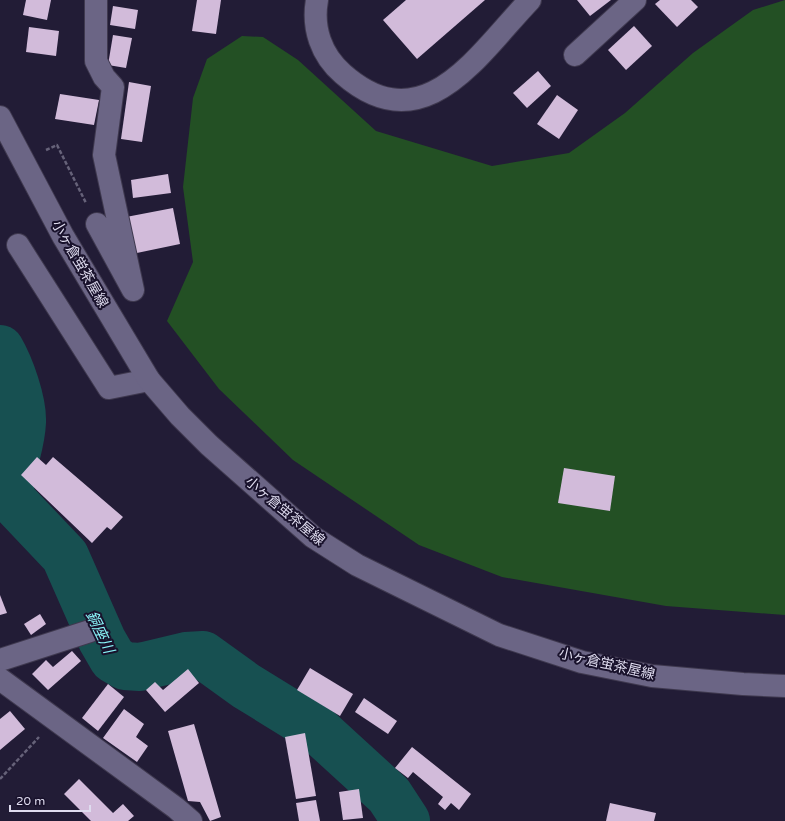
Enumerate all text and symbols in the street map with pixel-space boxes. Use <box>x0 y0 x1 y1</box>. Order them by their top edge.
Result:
street label: 小ヶ倉蛍茶屋線 <box>48 217 112 311</box>
street label: 小ヶ倉蛍茶屋線 <box>242 473 328 549</box>
water label: 銅座川 <box>82 608 119 658</box>
street label: 小ヶ倉蛍茶屋線 <box>557 645 657 683</box>
scale bar <box>10 787 90 813</box>
text: 20 m <box>16 794 45 808</box>

